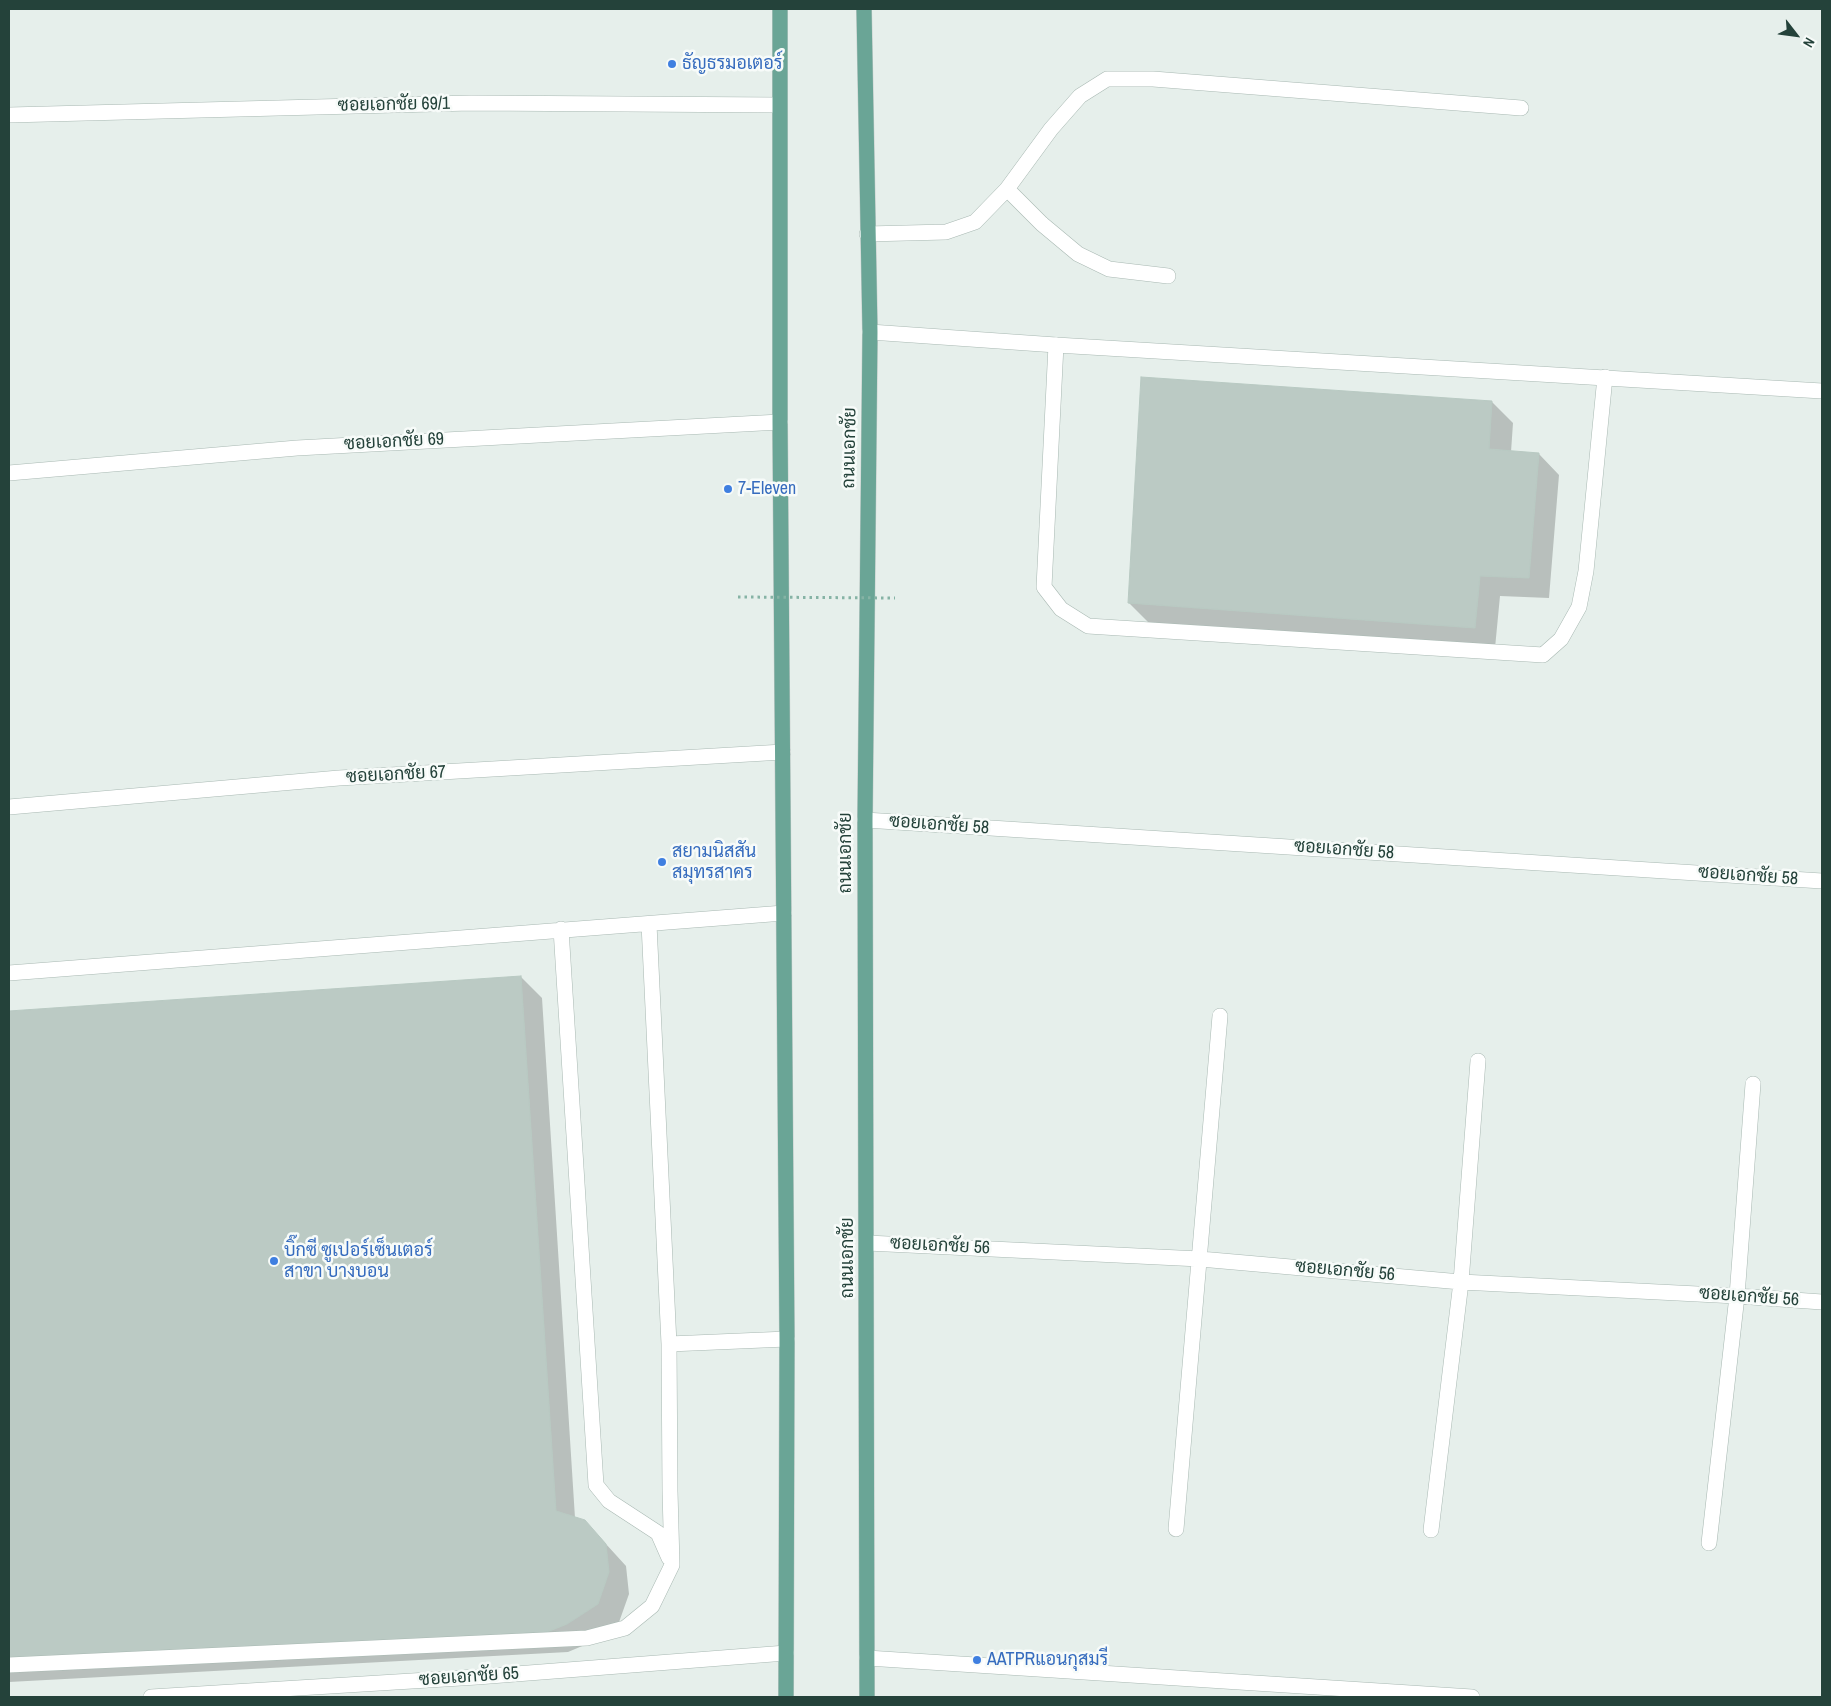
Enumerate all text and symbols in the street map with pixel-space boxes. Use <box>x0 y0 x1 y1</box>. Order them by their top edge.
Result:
north arrow <box>1771 10 1821 60</box>
text: N <box>1799 34 1819 51</box>
place label: ธัญธรมอเตอร์ <box>682 53 783 75</box>
marker: ธัญธรมอเตอร์ <box>666 58 678 70</box>
street label: ซอยเอกชัย 69/1 <box>338 93 450 117</box>
street label: ถนนเอกชัย <box>838 407 862 489</box>
street label: ซอยเอกชัย 69 <box>343 429 445 455</box>
place label: 7-Eleven <box>738 478 796 500</box>
marker: 7-Eleven <box>722 483 734 495</box>
street label: ซอยเอกชัย 67 <box>345 762 447 788</box>
street label: ซอยเอกชัย 58 <box>888 811 990 839</box>
street label: ถนนเอกชัย <box>835 812 857 894</box>
street label: ซอยเอกชัย 58 <box>1293 836 1395 864</box>
place label: สยามนิสสัน สมุทรสาคร <box>672 841 756 884</box>
marker: สยามนิสสัน สมุทรสาคร <box>656 856 668 868</box>
street label: ซอยเอกชัย 58 <box>1697 862 1799 890</box>
street label: ถนนเอกชัย <box>837 1217 859 1299</box>
street label: ซอยเอกชัย 56 <box>889 1233 991 1259</box>
place label: บิ๊กซี ซูเปอร์เซ็นเตอร์ สาขา บางบอน <box>284 1240 433 1282</box>
marker: บิ๊กซี ซูเปอร์เซ็นเตอร์ สาขา บางบอน <box>268 1255 280 1267</box>
street label: ซอยเอกชัย 56 <box>1294 1256 1396 1286</box>
street label: ซอยเอกชัย 56 <box>1698 1283 1800 1311</box>
place label: AATPRแอนกุสมรี <box>987 1649 1108 1671</box>
marker: AATPRแอนกุสมรี <box>971 1654 983 1666</box>
street label: ซอยเอกชัย 65 <box>418 1663 520 1691</box>

